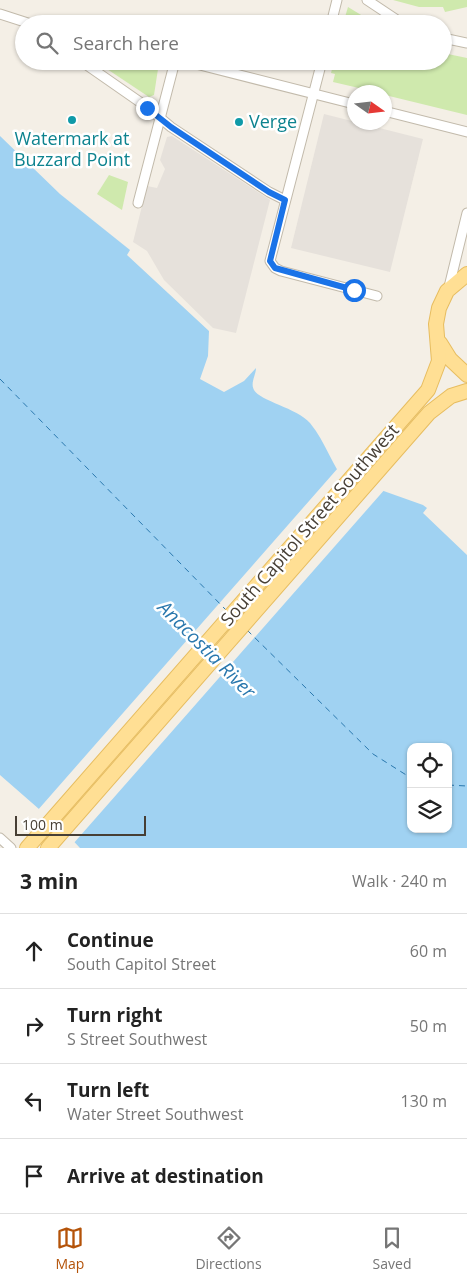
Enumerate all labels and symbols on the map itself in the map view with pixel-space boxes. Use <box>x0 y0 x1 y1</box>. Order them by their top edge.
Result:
north arrow <box>347 85 392 130</box>
route end <box>136 97 159 120</box>
place label: Verge <box>249 109 297 133</box>
marker: Watermark at Buzzard Point <box>66 114 78 126</box>
marker: Verge <box>233 116 245 128</box>
place label: Watermark at Buzzard Point <box>14 126 130 171</box>
route start <box>343 279 366 302</box>
street label: South Capitol Street Southwest <box>215 418 404 630</box>
water label: Anacostia River <box>151 593 262 704</box>
scale bar <box>15 813 146 836</box>

